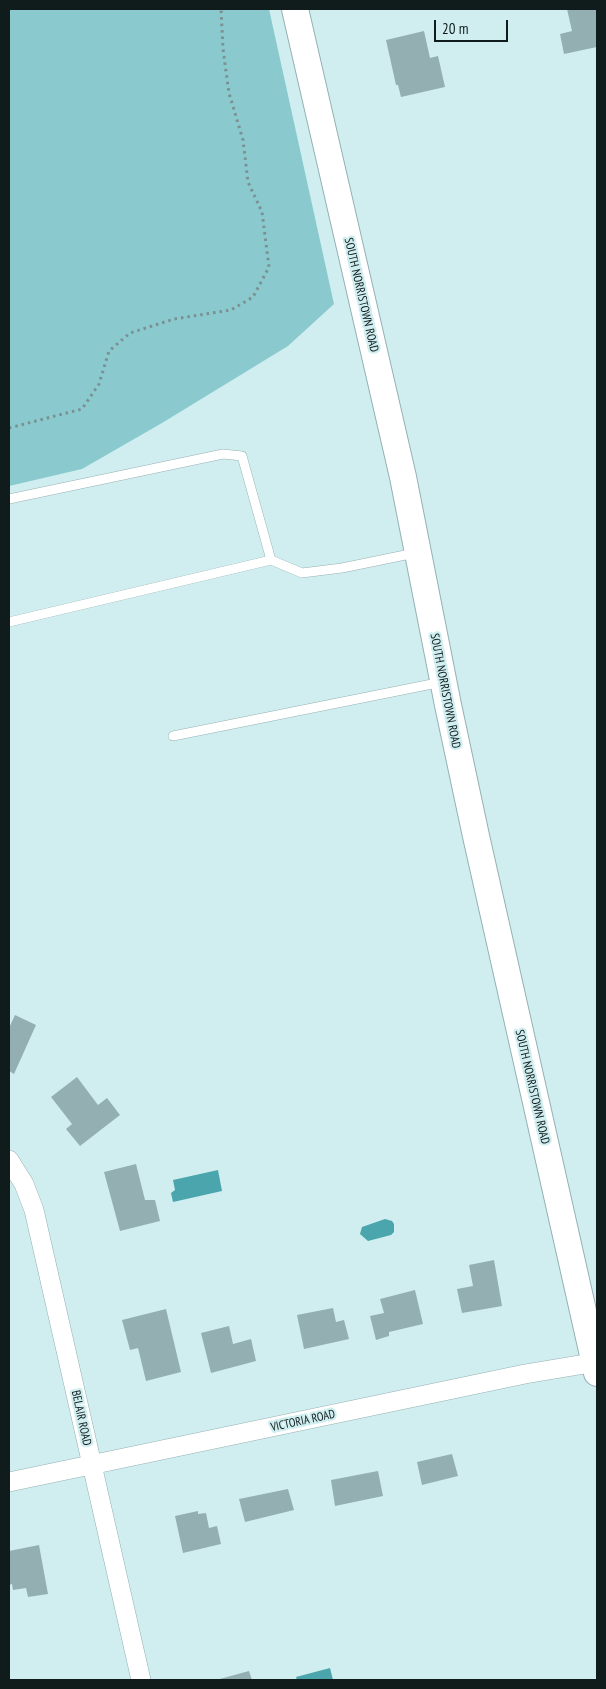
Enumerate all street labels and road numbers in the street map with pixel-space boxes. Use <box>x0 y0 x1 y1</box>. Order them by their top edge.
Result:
street label: SOUTH NORRISTOWN ROAD <box>341 236 381 354</box>
street label: SOUTH NORRISTOWN ROAD <box>427 632 463 750</box>
street label: SOUTH NORRISTOWN ROAD <box>512 1028 552 1146</box>
street label: BELAIR ROAD <box>68 1389 94 1447</box>
street label: VICTORIA ROAD <box>269 1407 337 1435</box>

